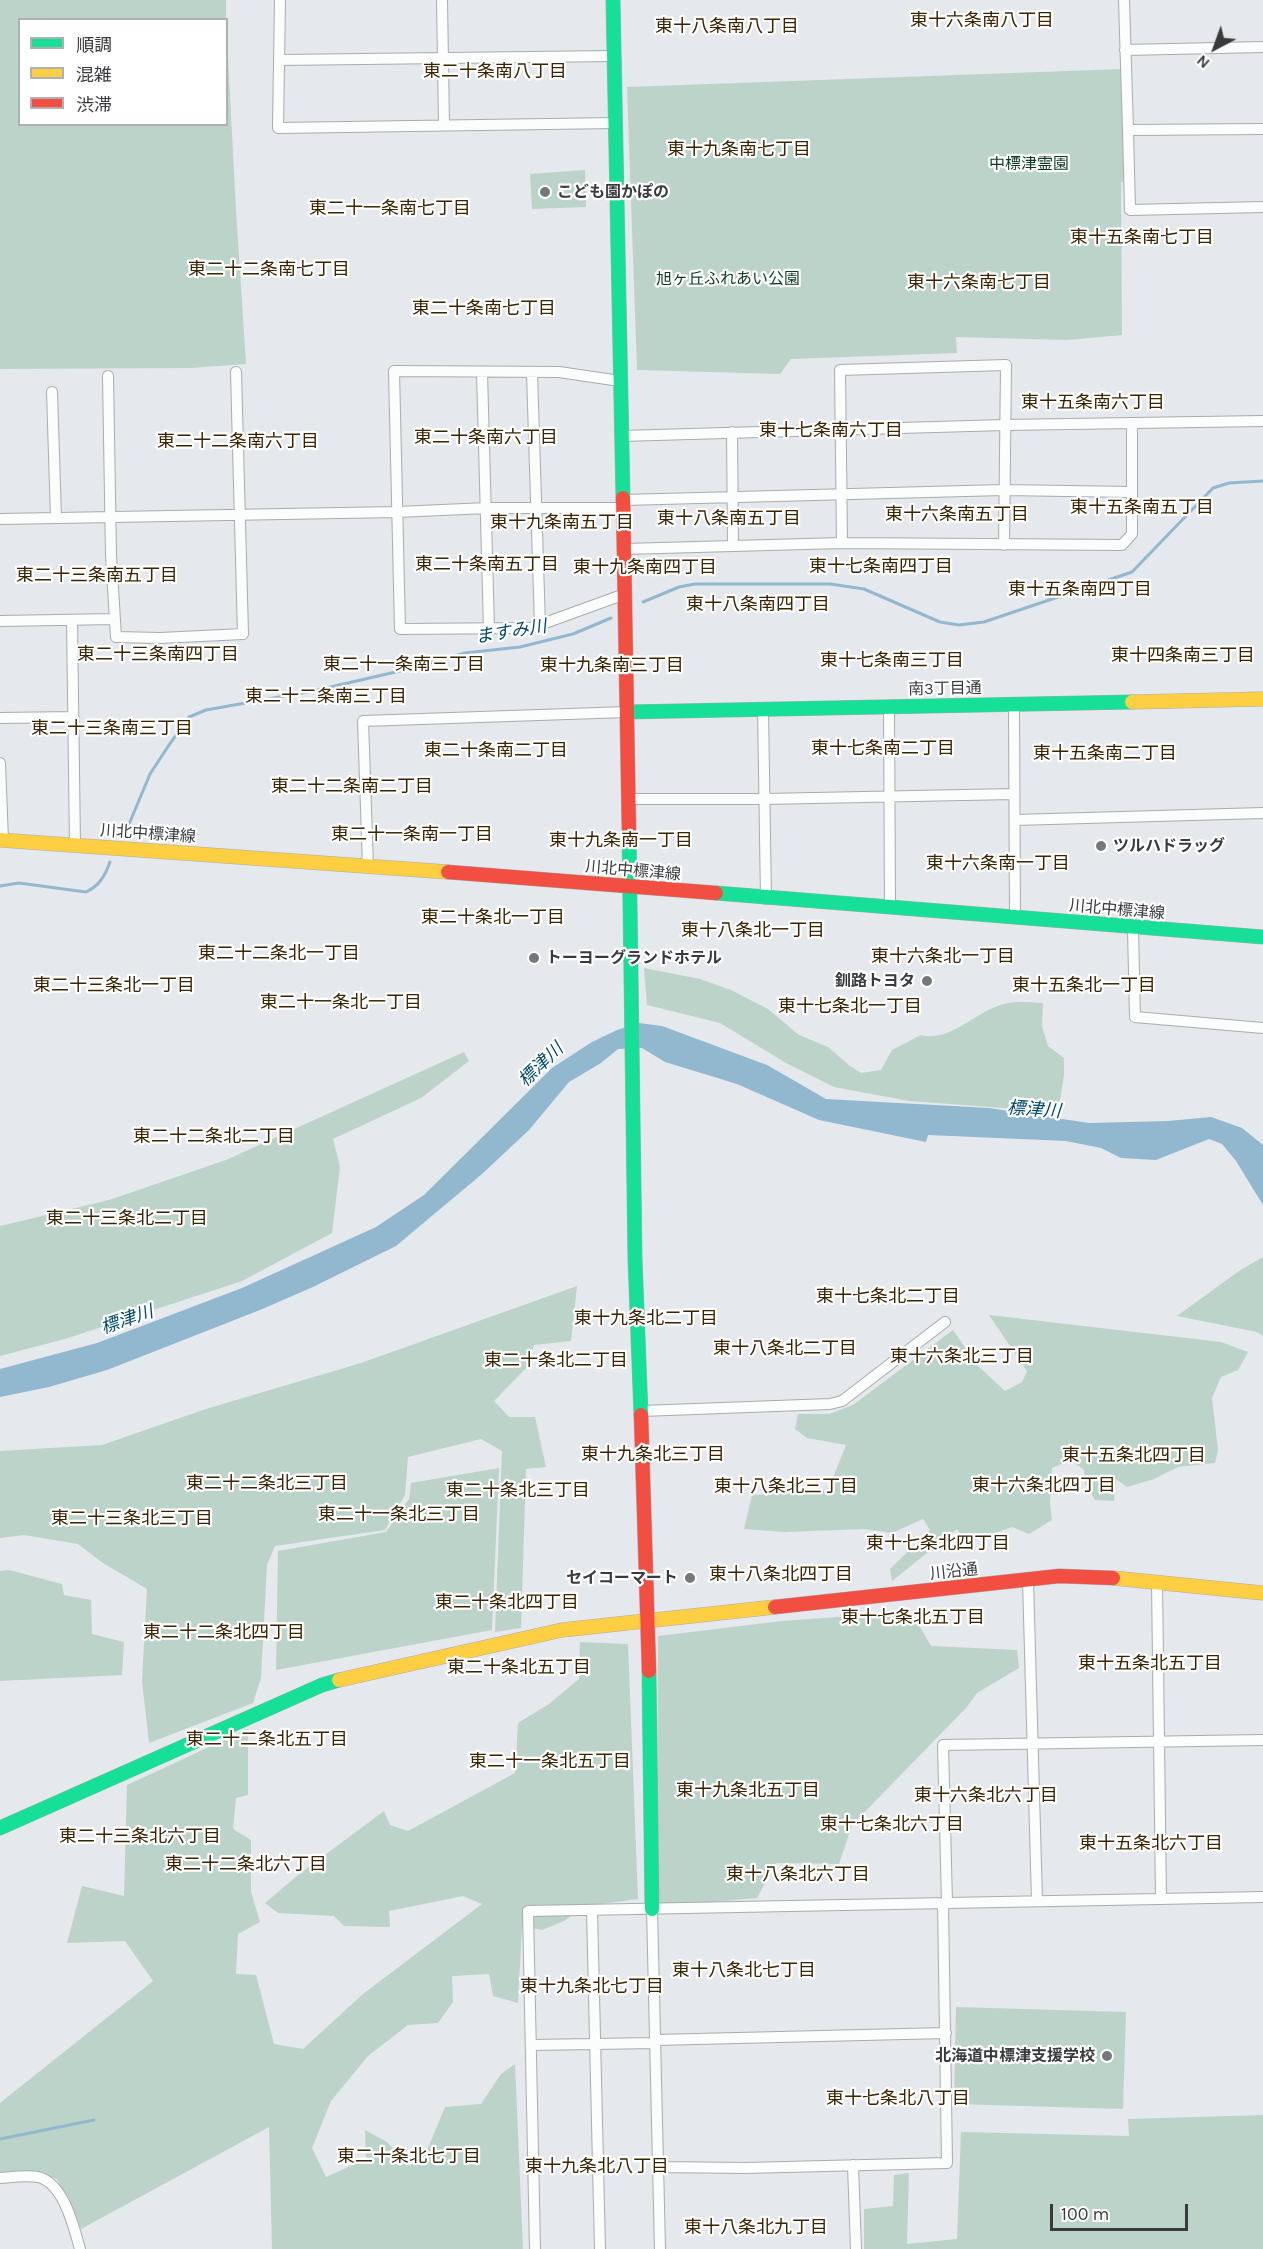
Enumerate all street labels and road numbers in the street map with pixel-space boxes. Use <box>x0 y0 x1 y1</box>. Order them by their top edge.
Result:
street label: 南3丁目通 <box>908 679 982 699</box>
street label: 川北中標津線 <box>99 821 197 847</box>
street label: 川北中標津線 <box>584 857 682 885</box>
street label: 川北中標津線 <box>1068 896 1166 924</box>
street label: 川沿通 <box>929 1560 979 1584</box>

